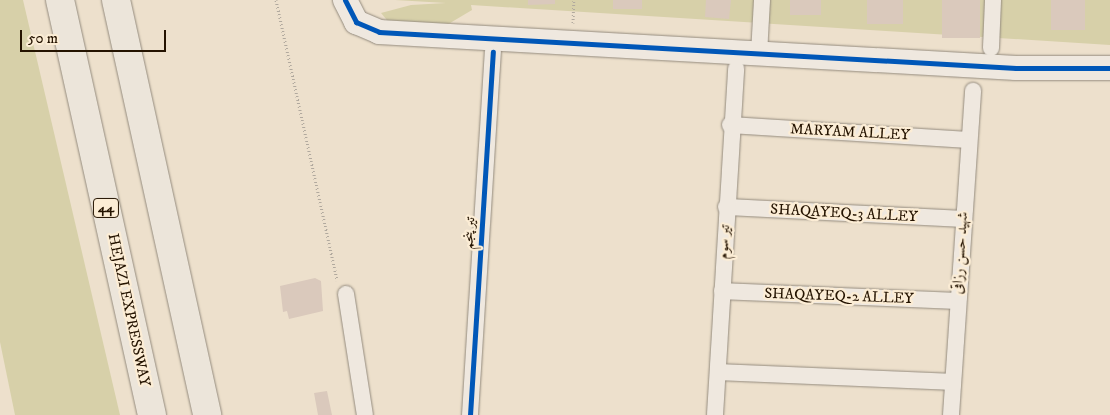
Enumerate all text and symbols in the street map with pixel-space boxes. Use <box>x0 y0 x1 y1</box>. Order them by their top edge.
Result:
scale bar <box>22 20 169 52</box>
text: 50 m <box>28 29 58 48</box>
street label: MARYAM ALLEY <box>790 120 910 144</box>
road number: 44 <box>92 197 120 220</box>
street label: SHAQAYEQ-3 ALLEY <box>770 200 918 226</box>
street label: شهید حسن رزاقی <box>948 211 972 295</box>
street label: تیر پنجم <box>459 216 479 250</box>
street label: تیر سوم <box>714 224 734 260</box>
street label: HEJAZI EXPRESSWAY <box>104 232 154 388</box>
street label: SHAQAYEQ-2 ALLEY <box>764 284 914 308</box>

